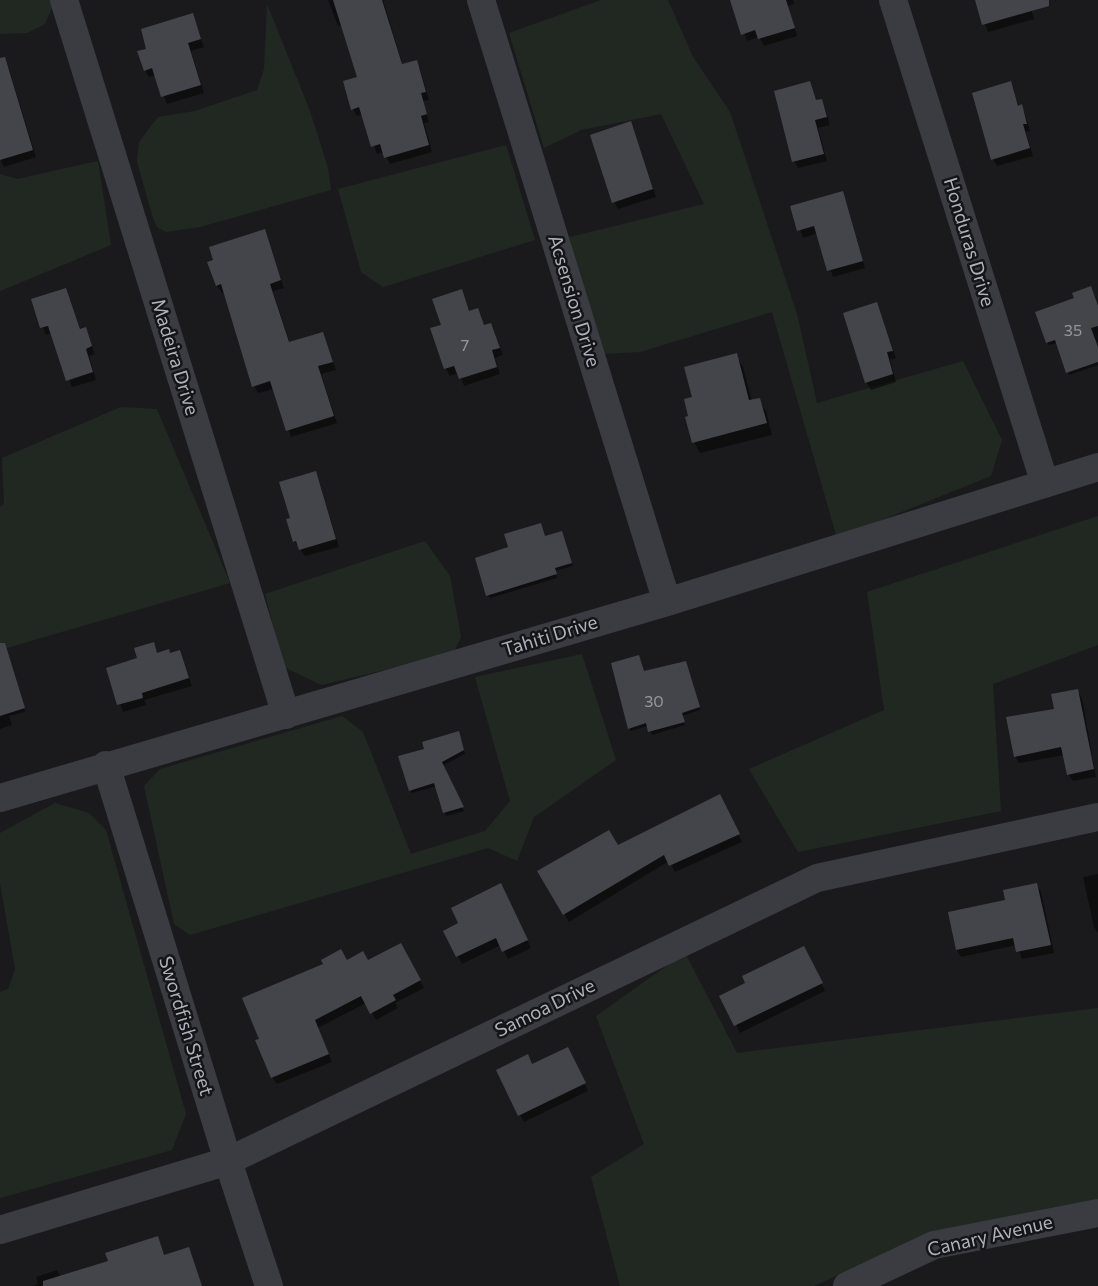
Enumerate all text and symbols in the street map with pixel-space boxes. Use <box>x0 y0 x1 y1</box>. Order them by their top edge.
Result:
street label: Honduras Drive <box>939 175 999 309</box>
street label: Acsension Drive <box>543 232 605 370</box>
street label: Madeira Drive <box>146 296 204 418</box>
house number: 35 <box>1064 321 1082 341</box>
house number: 7 <box>461 336 469 356</box>
street label: Tahiti Drive <box>500 611 600 661</box>
house number: 30 <box>644 692 664 712</box>
street label: Swordfish Street <box>154 954 218 1098</box>
street label: Samoa Drive <box>491 974 599 1042</box>
street label: Canary Avenue <box>925 1210 1055 1262</box>

